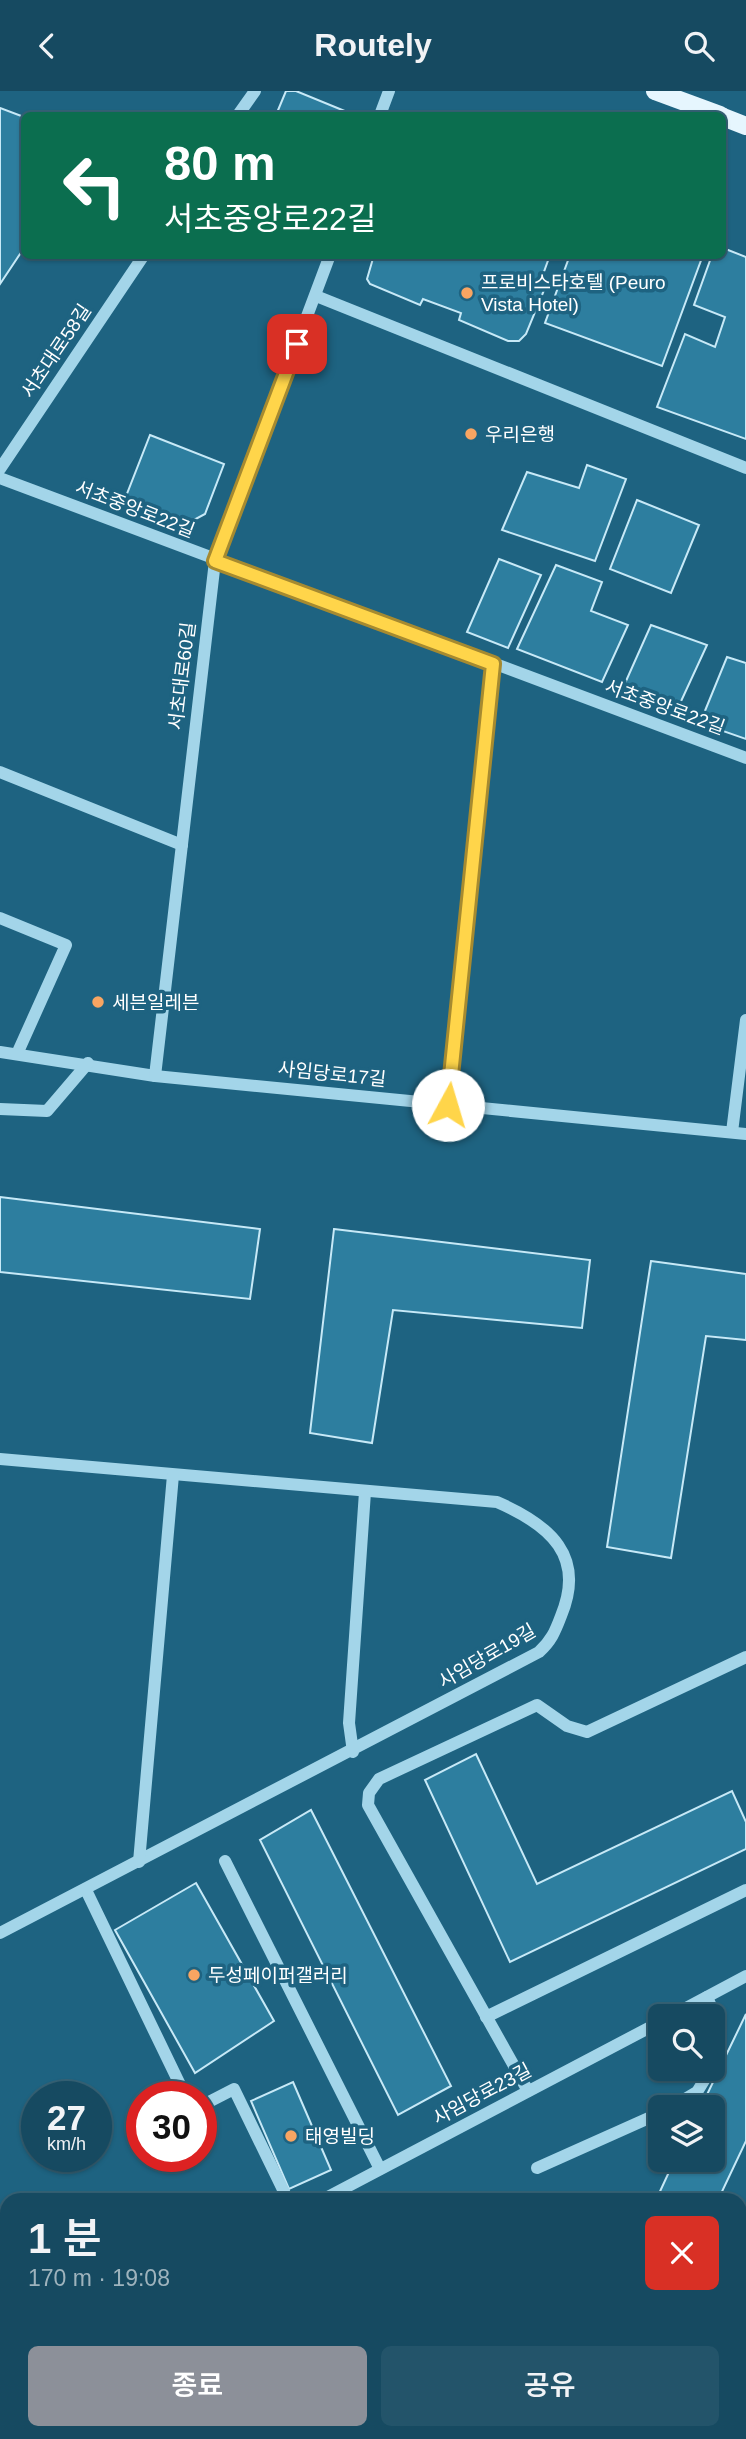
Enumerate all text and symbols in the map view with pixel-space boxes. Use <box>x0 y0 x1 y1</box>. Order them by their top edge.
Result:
icon: back <box>28 27 66 65</box>
text: Routely <box>314 27 432 63</box>
icon: search <box>680 27 718 65</box>
text: 80 m <box>164 136 276 190</box>
icon: left <box>49 140 140 231</box>
text: 서초중앙로22길 <box>164 201 376 237</box>
place label: 프로비스타호텔 (Peuro Vista Hotel) <box>481 272 666 315</box>
marker: 프로비스타호텔 (Peuro Vista Hotel) <box>459 285 475 301</box>
street label: 서초대로58길 <box>17 300 95 402</box>
pin <box>267 314 327 374</box>
icon: arrive <box>278 325 316 363</box>
place label: 우리은행 <box>485 424 555 445</box>
marker: 우리은행 <box>463 426 479 442</box>
street label: 서초중앙로22길 <box>72 477 198 541</box>
street label: 서초대로60길 <box>165 621 199 731</box>
street label: 서초중앙로22길 <box>602 676 728 738</box>
place label: 세븐일레븐 <box>112 992 199 1013</box>
marker: 세븐일레븐 <box>90 994 106 1010</box>
street label: 사임당로17길 <box>277 1058 387 1090</box>
position arrow <box>411 1068 485 1142</box>
street label: 사임당로19길 <box>435 1620 539 1692</box>
place label: 두성페이퍼갤러리 <box>208 1965 348 1986</box>
marker: 두성페이퍼갤러리 <box>186 1967 202 1983</box>
map controls <box>648 2004 725 2172</box>
button: search <box>648 2004 725 2081</box>
street label: 사임당로23길 <box>429 2059 535 2129</box>
speed limit sign: 30 <box>126 2081 217 2172</box>
button: layers <box>648 2095 725 2172</box>
text: 27 <box>47 2098 86 2137</box>
place label: 태영빌딩 <box>305 2126 375 2147</box>
marker: 태영빌딩 <box>283 2128 299 2144</box>
text: km/h <box>47 2134 86 2154</box>
text: 1 분 <box>28 2215 102 2262</box>
button: close <box>645 2216 719 2290</box>
text: 170 m · 19:08 <box>28 2265 170 2291</box>
button: 종료 <box>28 2346 367 2426</box>
button: 공유 <box>381 2346 719 2426</box>

